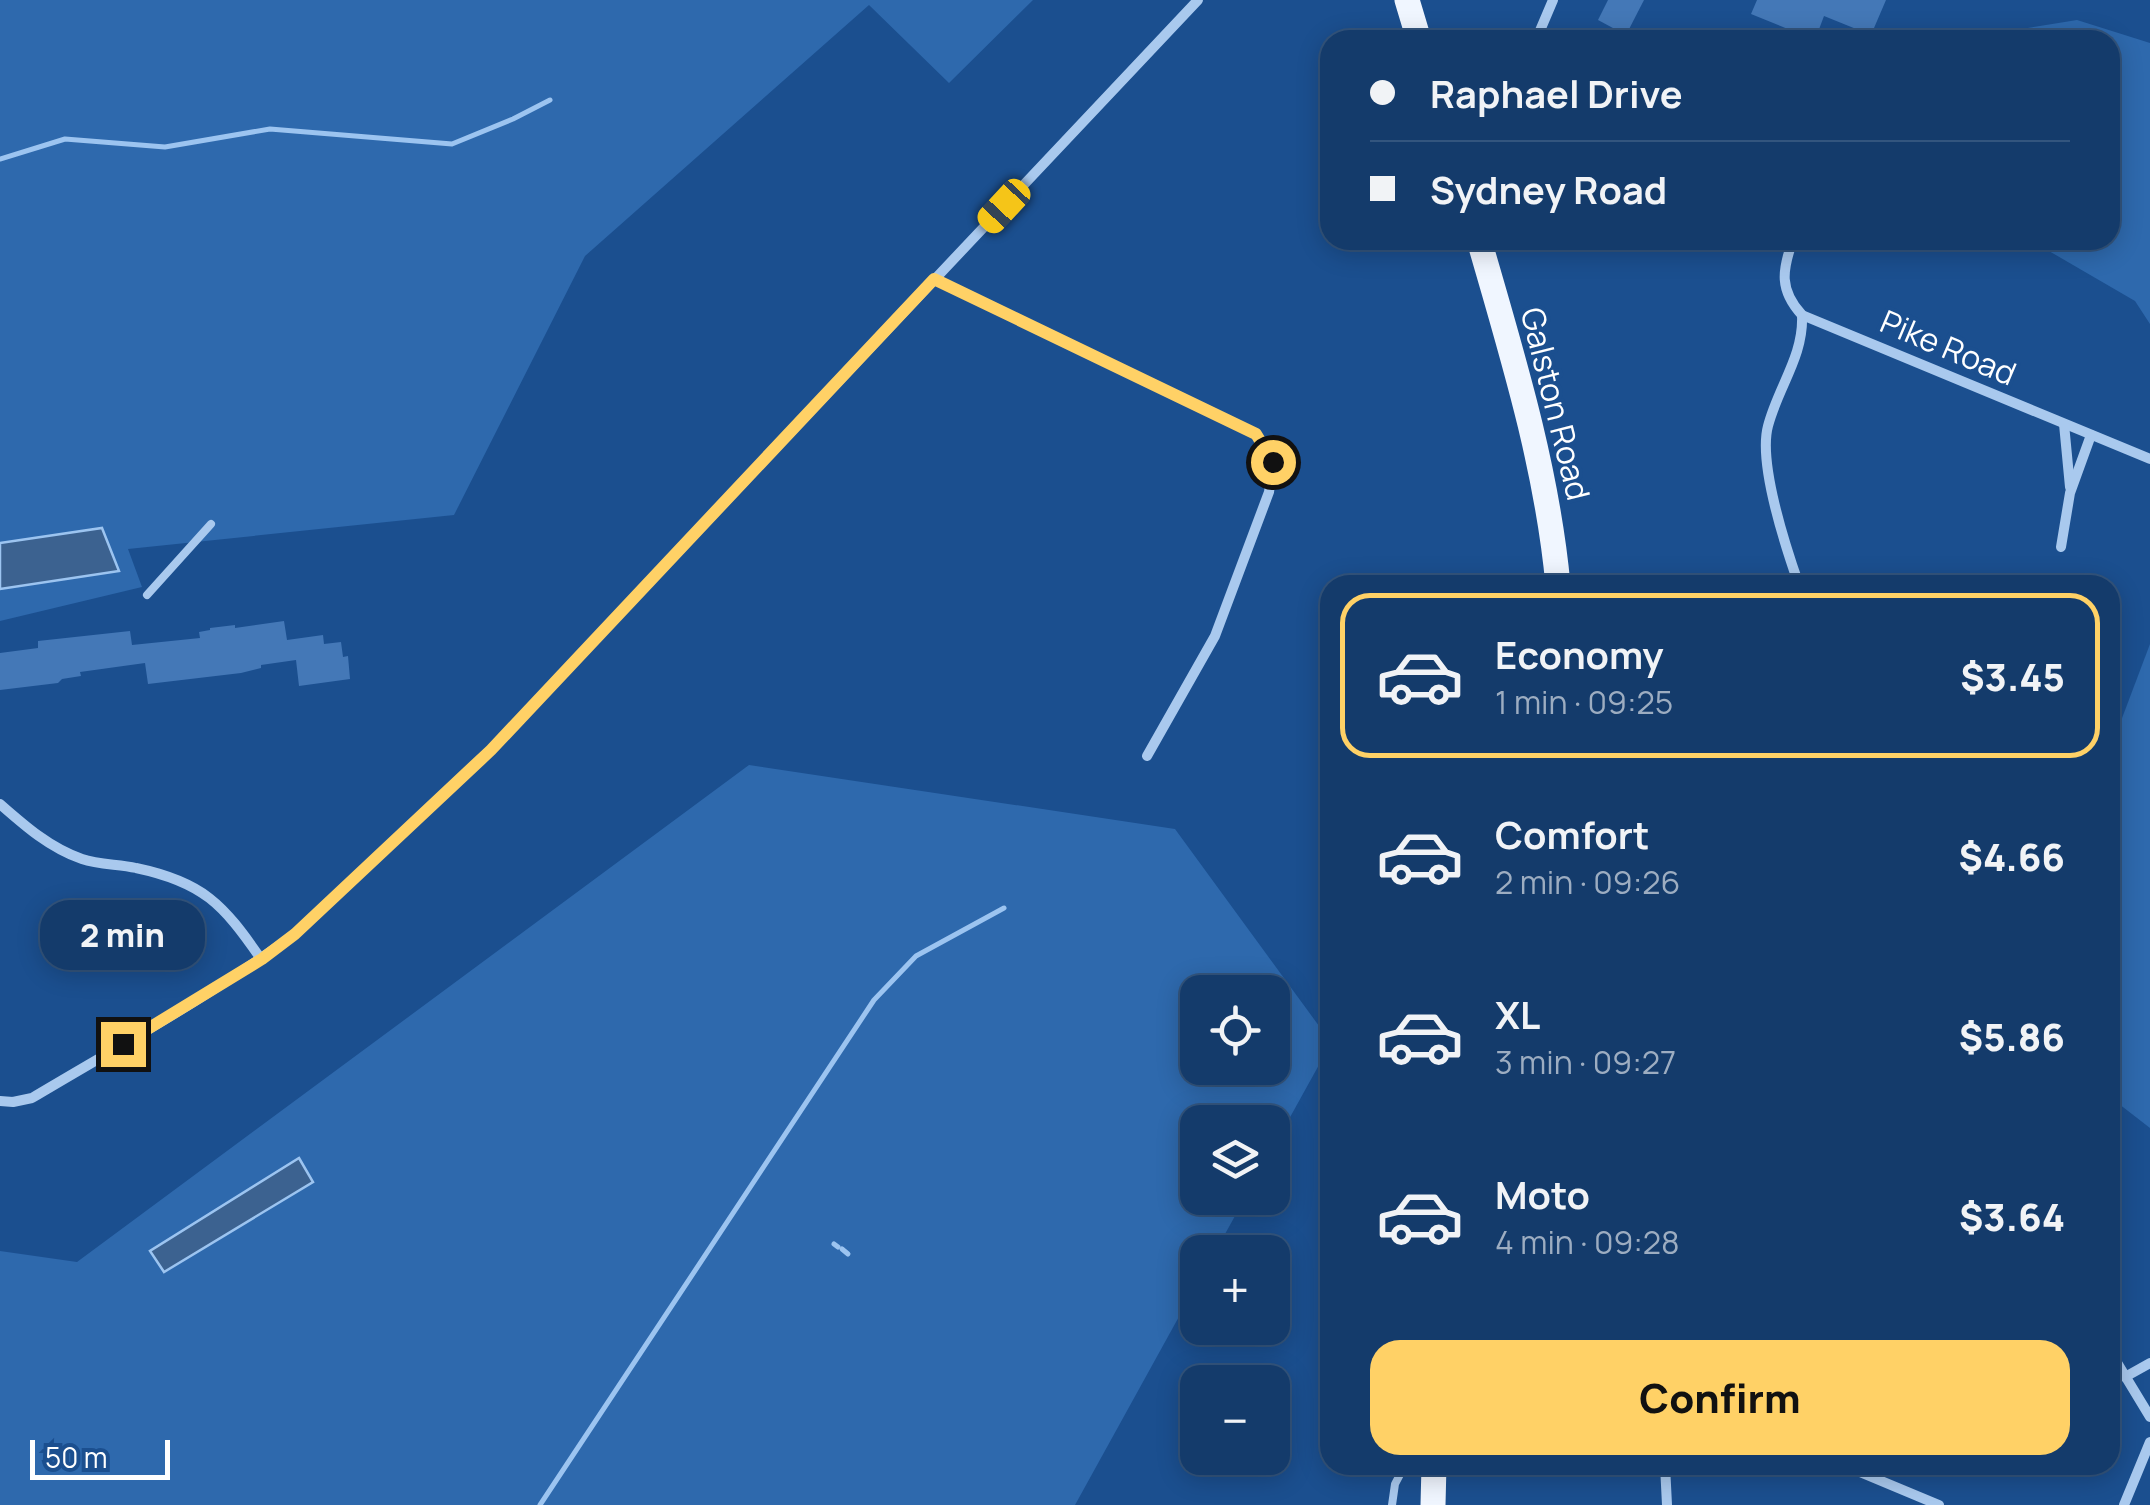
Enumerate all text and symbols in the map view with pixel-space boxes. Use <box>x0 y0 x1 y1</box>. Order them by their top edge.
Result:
text: Raphael Drive <box>1430 67 1683 119</box>
text: Sydney Road <box>1430 163 1667 215</box>
car <box>973 174 1035 238</box>
street label: Pike Road <box>1874 299 2023 395</box>
street label: Galston Road <box>1511 303 1601 505</box>
route start <box>1251 440 1296 485</box>
text: Economy <box>1495 628 1664 680</box>
icon: car <box>1375 631 1465 721</box>
text: $3.45 <box>1960 650 2065 702</box>
text: 1 min · 09:25 <box>1495 680 1673 724</box>
text: Comfort <box>1495 808 1649 860</box>
icon: car <box>1375 811 1465 901</box>
text: $4.66 <box>1959 830 2065 882</box>
text: 2 min · 09:26 <box>1495 860 1680 904</box>
callout: 2 min <box>41 899 206 969</box>
text: 2 min <box>80 913 165 957</box>
map controls <box>1180 975 1290 1475</box>
button: locate <box>1180 975 1290 1085</box>
text: XL <box>1495 988 1540 1040</box>
icon: car <box>1375 991 1465 1081</box>
text: $5.86 <box>1959 1010 2065 1062</box>
route end <box>101 1022 146 1067</box>
text: 3 min · 09:27 <box>1495 1040 1676 1084</box>
button: layers <box>1180 1105 1290 1215</box>
text: Moto <box>1495 1168 1590 1220</box>
icon: car <box>1375 1171 1465 1261</box>
text: $3.64 <box>1959 1190 2065 1242</box>
text: 4 min · 09:28 <box>1495 1220 1680 1264</box>
button: + <box>1180 1235 1290 1345</box>
button: Confirm <box>1370 1340 2070 1455</box>
button: − <box>1180 1365 1290 1475</box>
scale bar <box>30 1435 170 1480</box>
text: 50 m <box>45 1438 108 1476</box>

